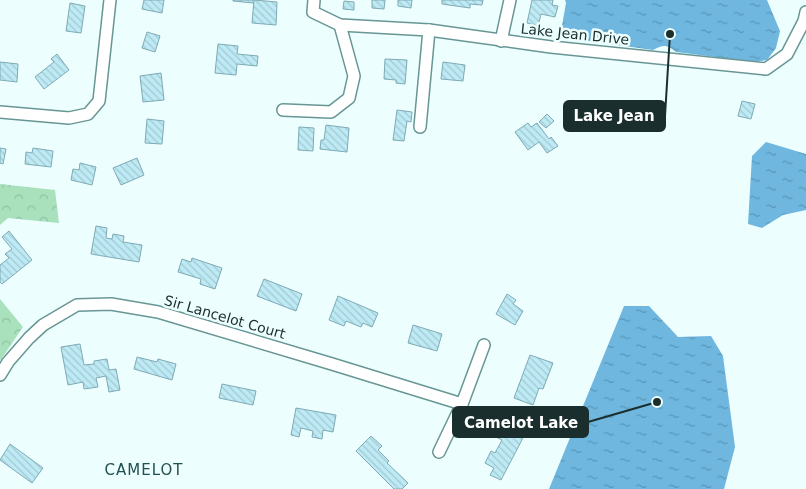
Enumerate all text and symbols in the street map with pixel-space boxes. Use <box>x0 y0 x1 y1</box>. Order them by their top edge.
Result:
street label: Lake Jean Drive <box>520 20 630 48</box>
callout: Lake Jean <box>564 101 665 131</box>
text: Lake Jean <box>573 107 655 125</box>
street label: Sir Lancelot Court <box>163 292 288 342</box>
callout: Camelot Lake <box>453 407 588 437</box>
text: Camelot Lake <box>464 414 578 432</box>
district label: CAMELOT <box>105 461 183 479</box>

